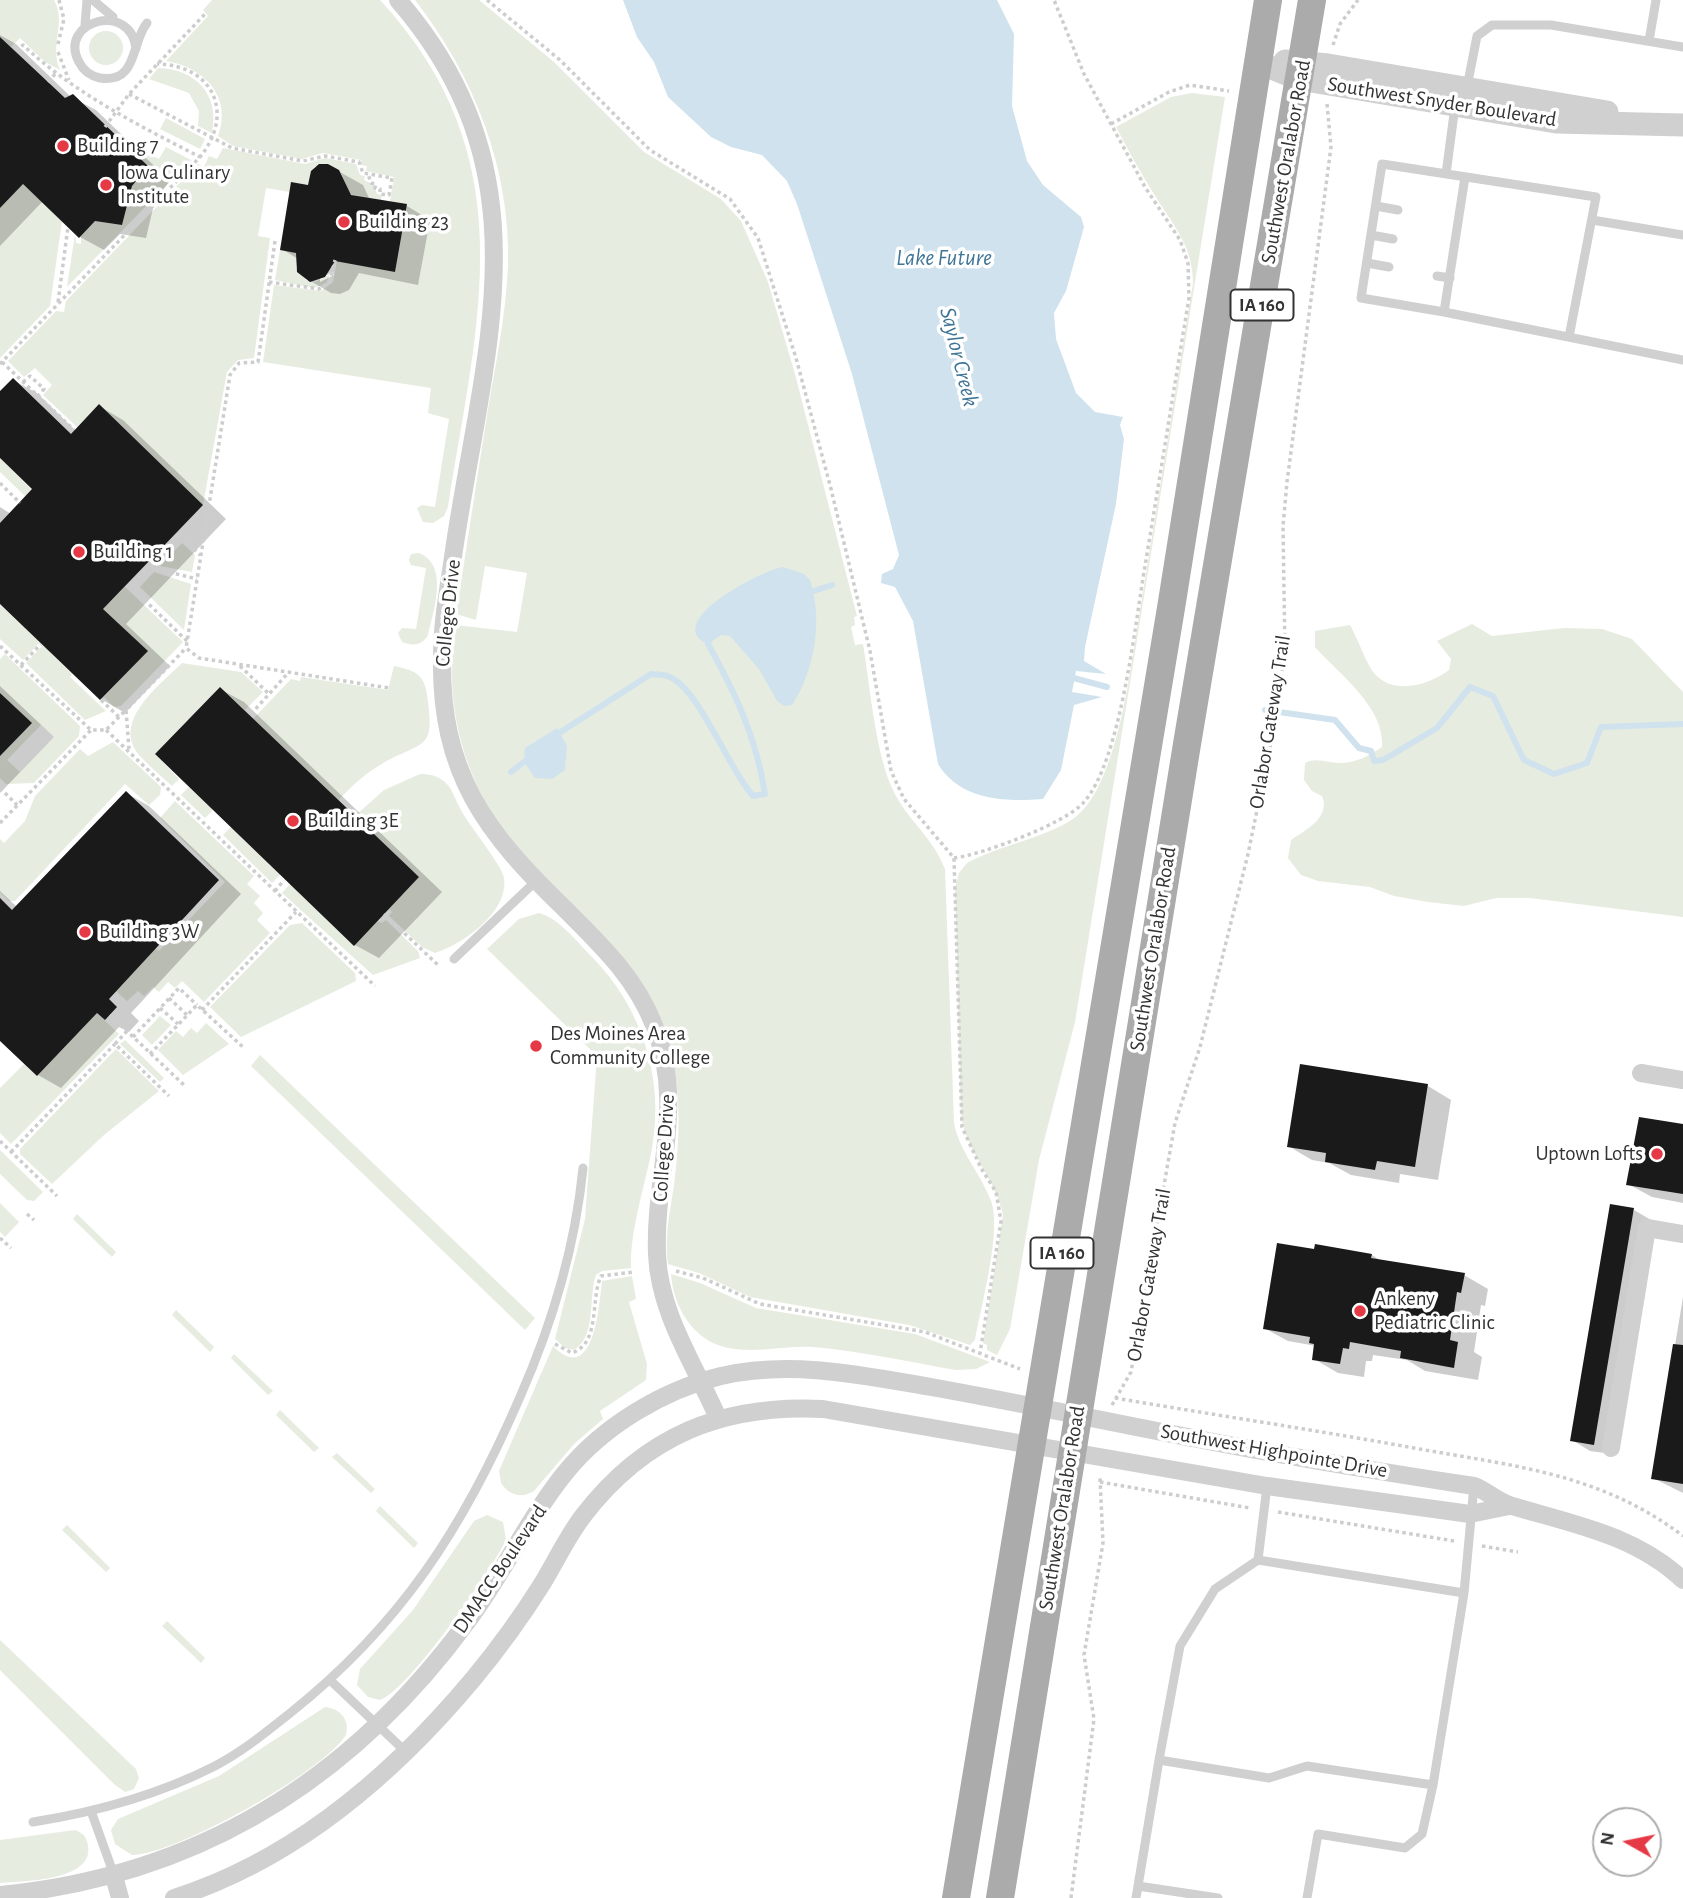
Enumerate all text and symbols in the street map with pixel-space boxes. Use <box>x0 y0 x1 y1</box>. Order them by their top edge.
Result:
street label: Southwest Oralabor Road <box>1256 58 1316 266</box>
street label: Southwest Snyder Boulevard <box>1326 71 1558 133</box>
place label: Building 7 <box>77 133 159 159</box>
marker: Building 7 <box>55 138 71 154</box>
place label: Iowa Culinary Institute <box>120 160 230 210</box>
marker: Iowa Culinary Institute <box>98 177 114 193</box>
place label: Building 23 <box>358 209 449 235</box>
marker: Building 23 <box>336 214 352 230</box>
water label: Lake Future <box>896 244 992 272</box>
road number: IA 160 <box>1230 290 1294 320</box>
water label: Saylor Creek <box>933 304 985 410</box>
place label: Building 1 <box>93 539 173 565</box>
marker: Building 1 <box>71 544 87 560</box>
street label: College Drive <box>430 558 466 668</box>
street label: Orlabor Gateway Trail <box>1244 633 1296 811</box>
place label: Building 3E <box>307 808 399 834</box>
marker: Building 3E <box>285 813 301 829</box>
street label: Southwest Oralabor Road <box>1124 845 1182 1053</box>
place label: Building 3W <box>99 919 199 945</box>
marker: Building 3W <box>77 924 93 940</box>
place label: Des Moines Area Community College <box>550 1021 710 1071</box>
marker: Des Moines Area Community College <box>528 1038 544 1054</box>
street label: College Drive <box>648 1093 680 1203</box>
place label: Uptown Lofts <box>1535 1141 1643 1167</box>
marker: Uptown Lofts <box>1649 1146 1665 1162</box>
street label: Orlabor Gateway Trail <box>1121 1186 1177 1364</box>
road number: IA 160 <box>1030 1238 1094 1268</box>
place label: Ankeny Pediatric Clinic <box>1374 1286 1495 1336</box>
marker: Ankeny Pediatric Clinic <box>1352 1303 1368 1319</box>
street label: Southwest Oralabor Road <box>1033 1404 1091 1612</box>
street label: Southwest Highpointe Drive <box>1159 1419 1389 1483</box>
street label: DMACC Boulevard <box>448 1500 552 1638</box>
north arrow <box>1592 1807 1662 1877</box>
text: N <box>1597 1831 1618 1847</box>

